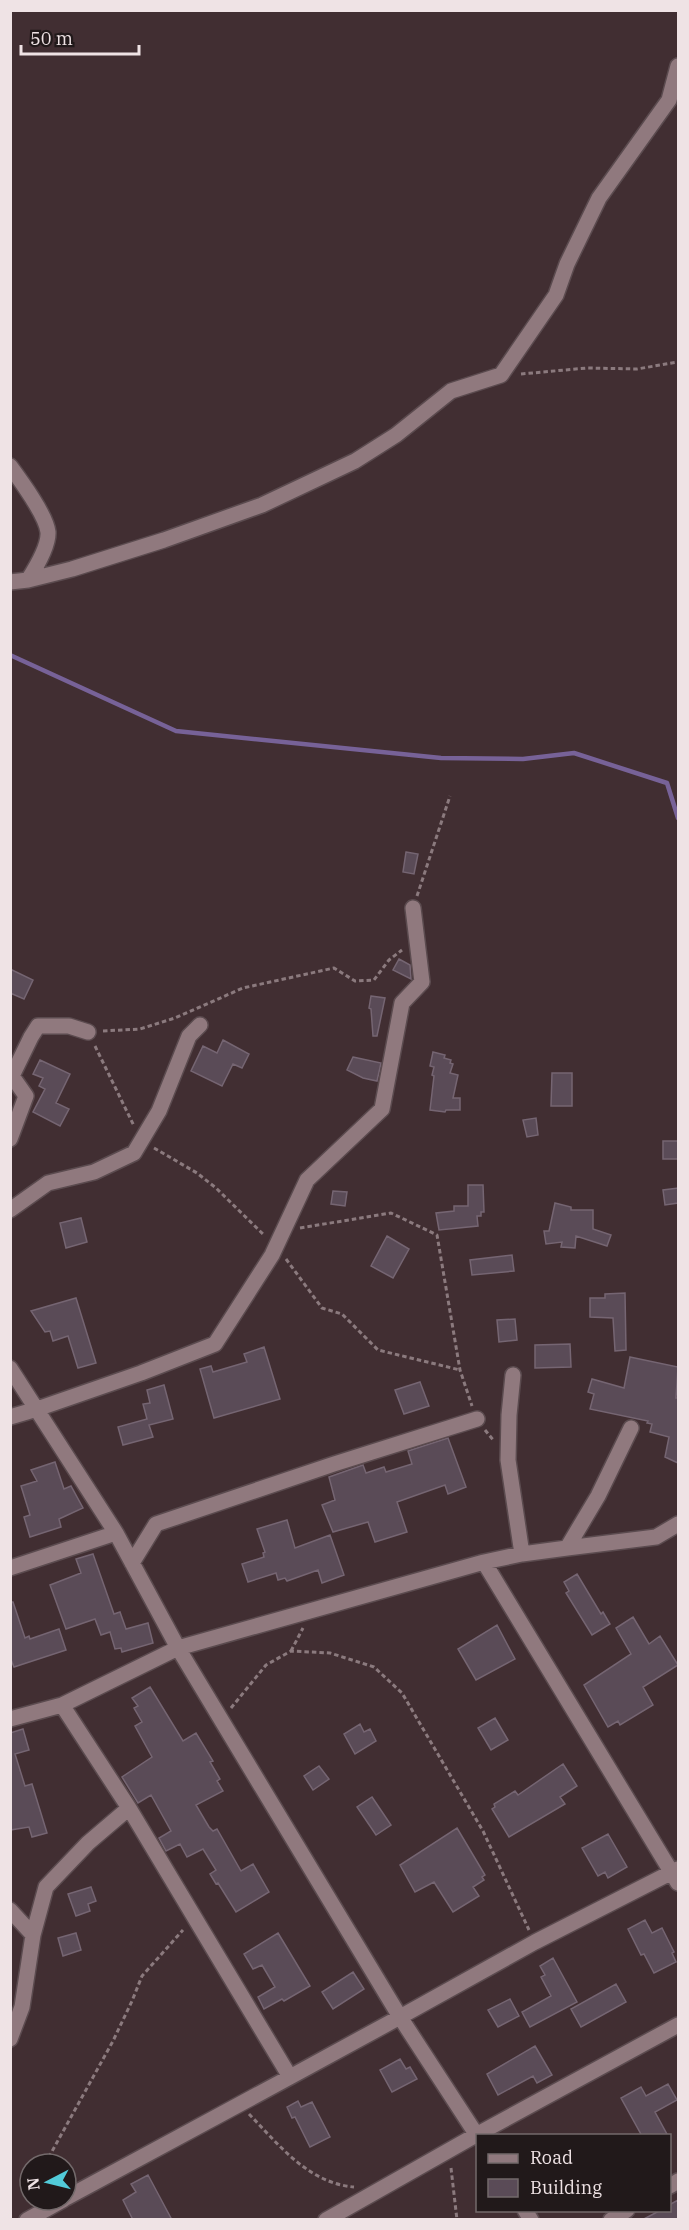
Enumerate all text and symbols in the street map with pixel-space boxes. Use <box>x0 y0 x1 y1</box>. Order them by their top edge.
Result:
scale bar <box>21 18 140 56</box>
text: 50 m <box>30 27 73 50</box>
legend <box>476 2134 671 2212</box>
text: Road <box>530 2146 573 2169</box>
north arrow <box>18 2152 78 2212</box>
text: N <box>22 2176 44 2191</box>
text: Building <box>530 2176 602 2199</box>

